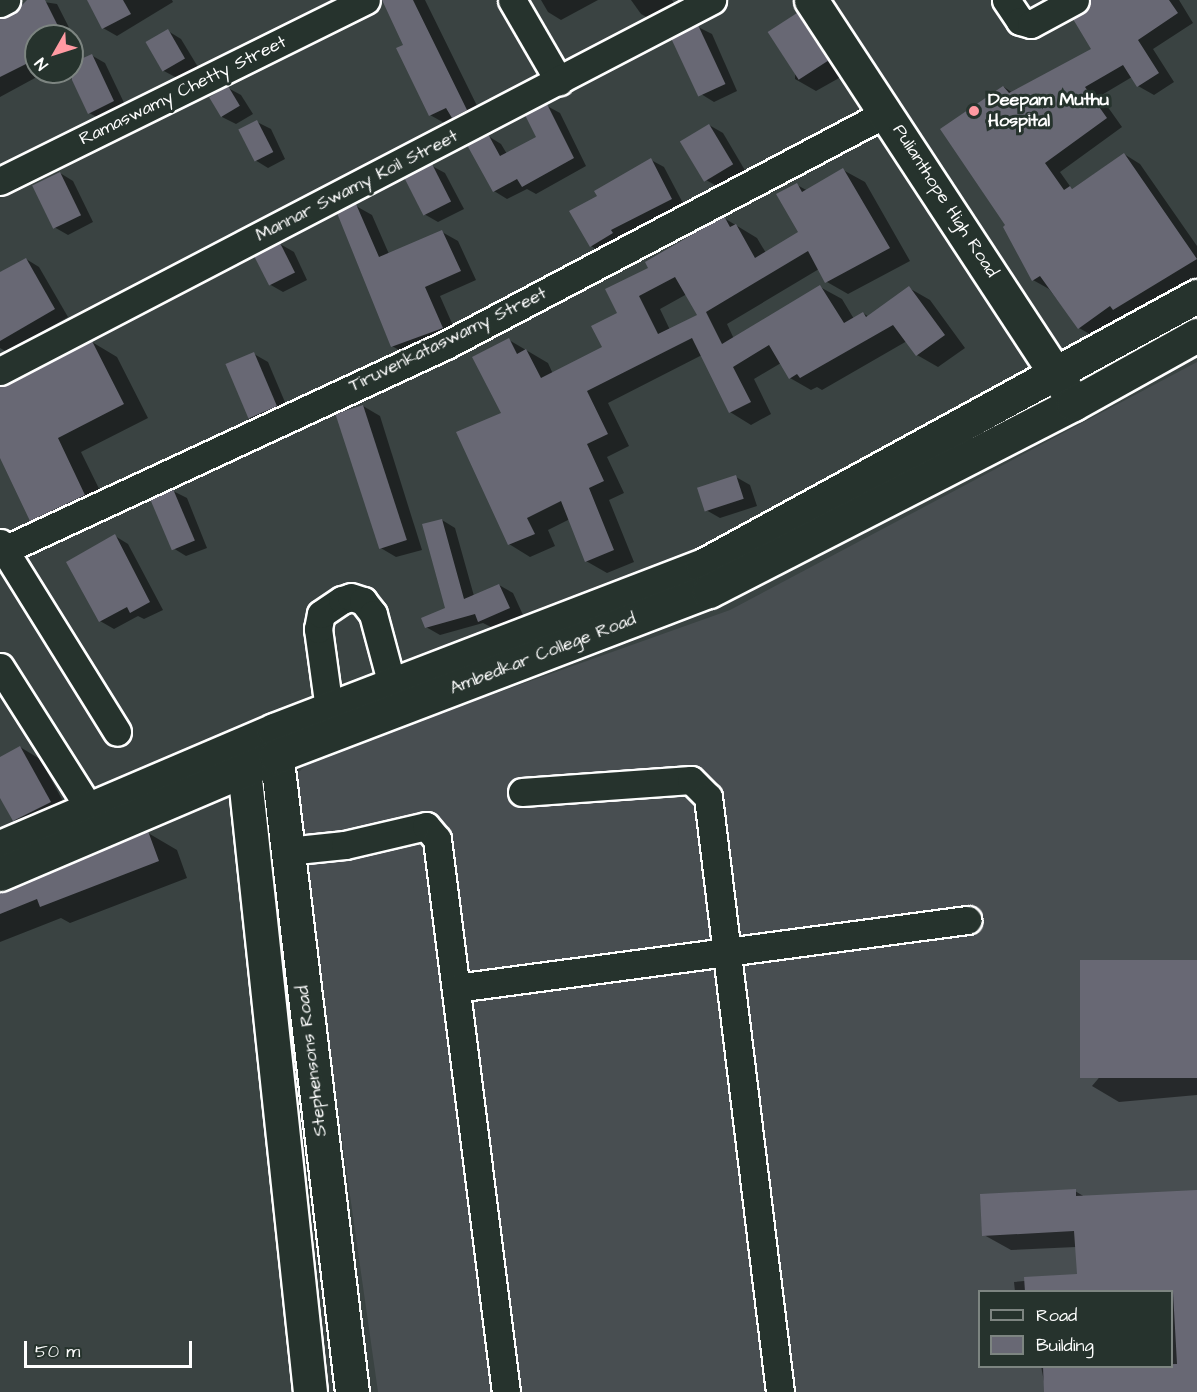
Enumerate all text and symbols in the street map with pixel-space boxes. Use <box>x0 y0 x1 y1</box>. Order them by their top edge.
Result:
north arrow <box>24 24 84 84</box>
street label: Ramaswamy Chetty Street <box>76 31 290 151</box>
text: N <box>30 53 53 75</box>
place label: Deepam Muthu Hospital <box>988 90 1109 132</box>
marker: Deepam Muthu Hospital <box>965 102 983 120</box>
street label: Pulianthope High Road <box>887 120 1003 282</box>
street label: Mannar Swamy Koil Street <box>252 126 462 246</box>
street label: Tiruvenkataswamy Street <box>346 283 550 397</box>
street label: Ambedkar College Road <box>447 608 639 700</box>
street label: Stephensons Road <box>292 984 332 1138</box>
legend <box>978 1290 1173 1368</box>
text: Road <box>1036 1303 1077 1328</box>
scale bar <box>27 1329 195 1367</box>
text: Building <box>1036 1333 1094 1358</box>
text: 50 m <box>35 1339 80 1364</box>

